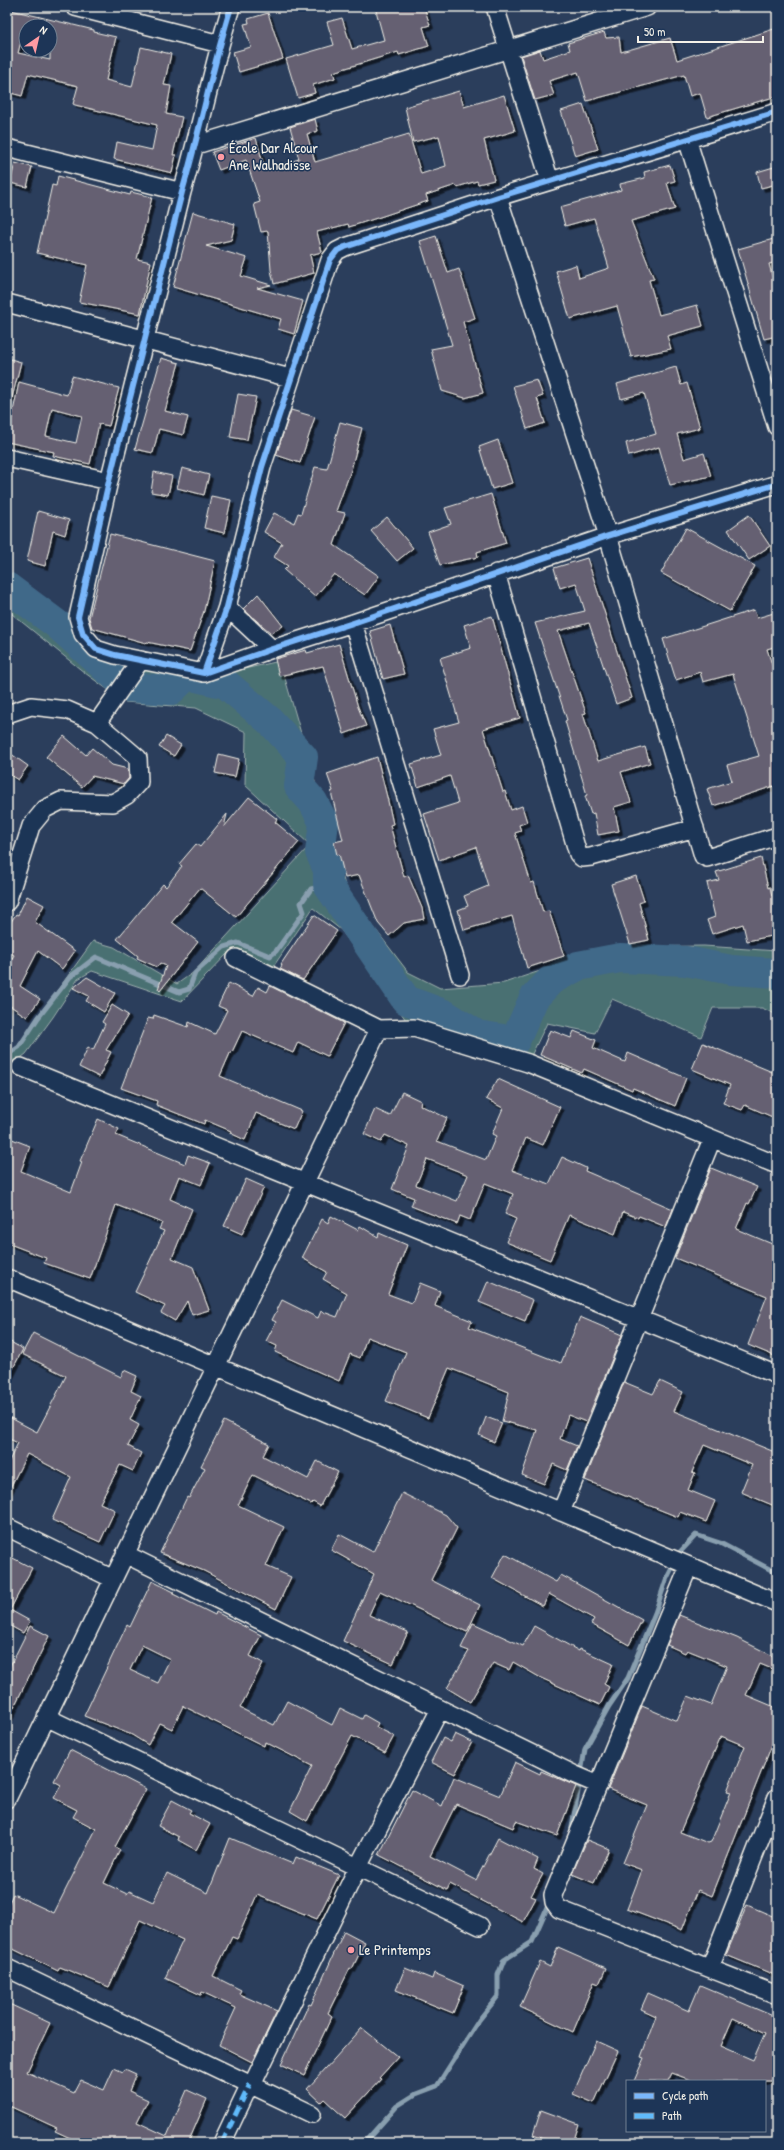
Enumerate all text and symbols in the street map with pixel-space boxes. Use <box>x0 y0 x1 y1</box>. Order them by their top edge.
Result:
north arrow <box>18 18 58 58</box>
scale bar <box>638 18 763 44</box>
text: N <box>37 22 50 37</box>
text: 50 m <box>644 23 665 40</box>
place label: École Dar Alcour Ane Walhadisse <box>229 137 318 175</box>
marker: École Dar Alcour Ane Walhadisse <box>216 152 226 162</box>
place label: Le Printemps <box>359 1939 431 1960</box>
marker: Le Printemps <box>346 1945 356 1955</box>
legend <box>626 2080 766 2132</box>
text: Cycle path <box>662 2087 708 2104</box>
text: Path <box>662 2107 682 2124</box>

